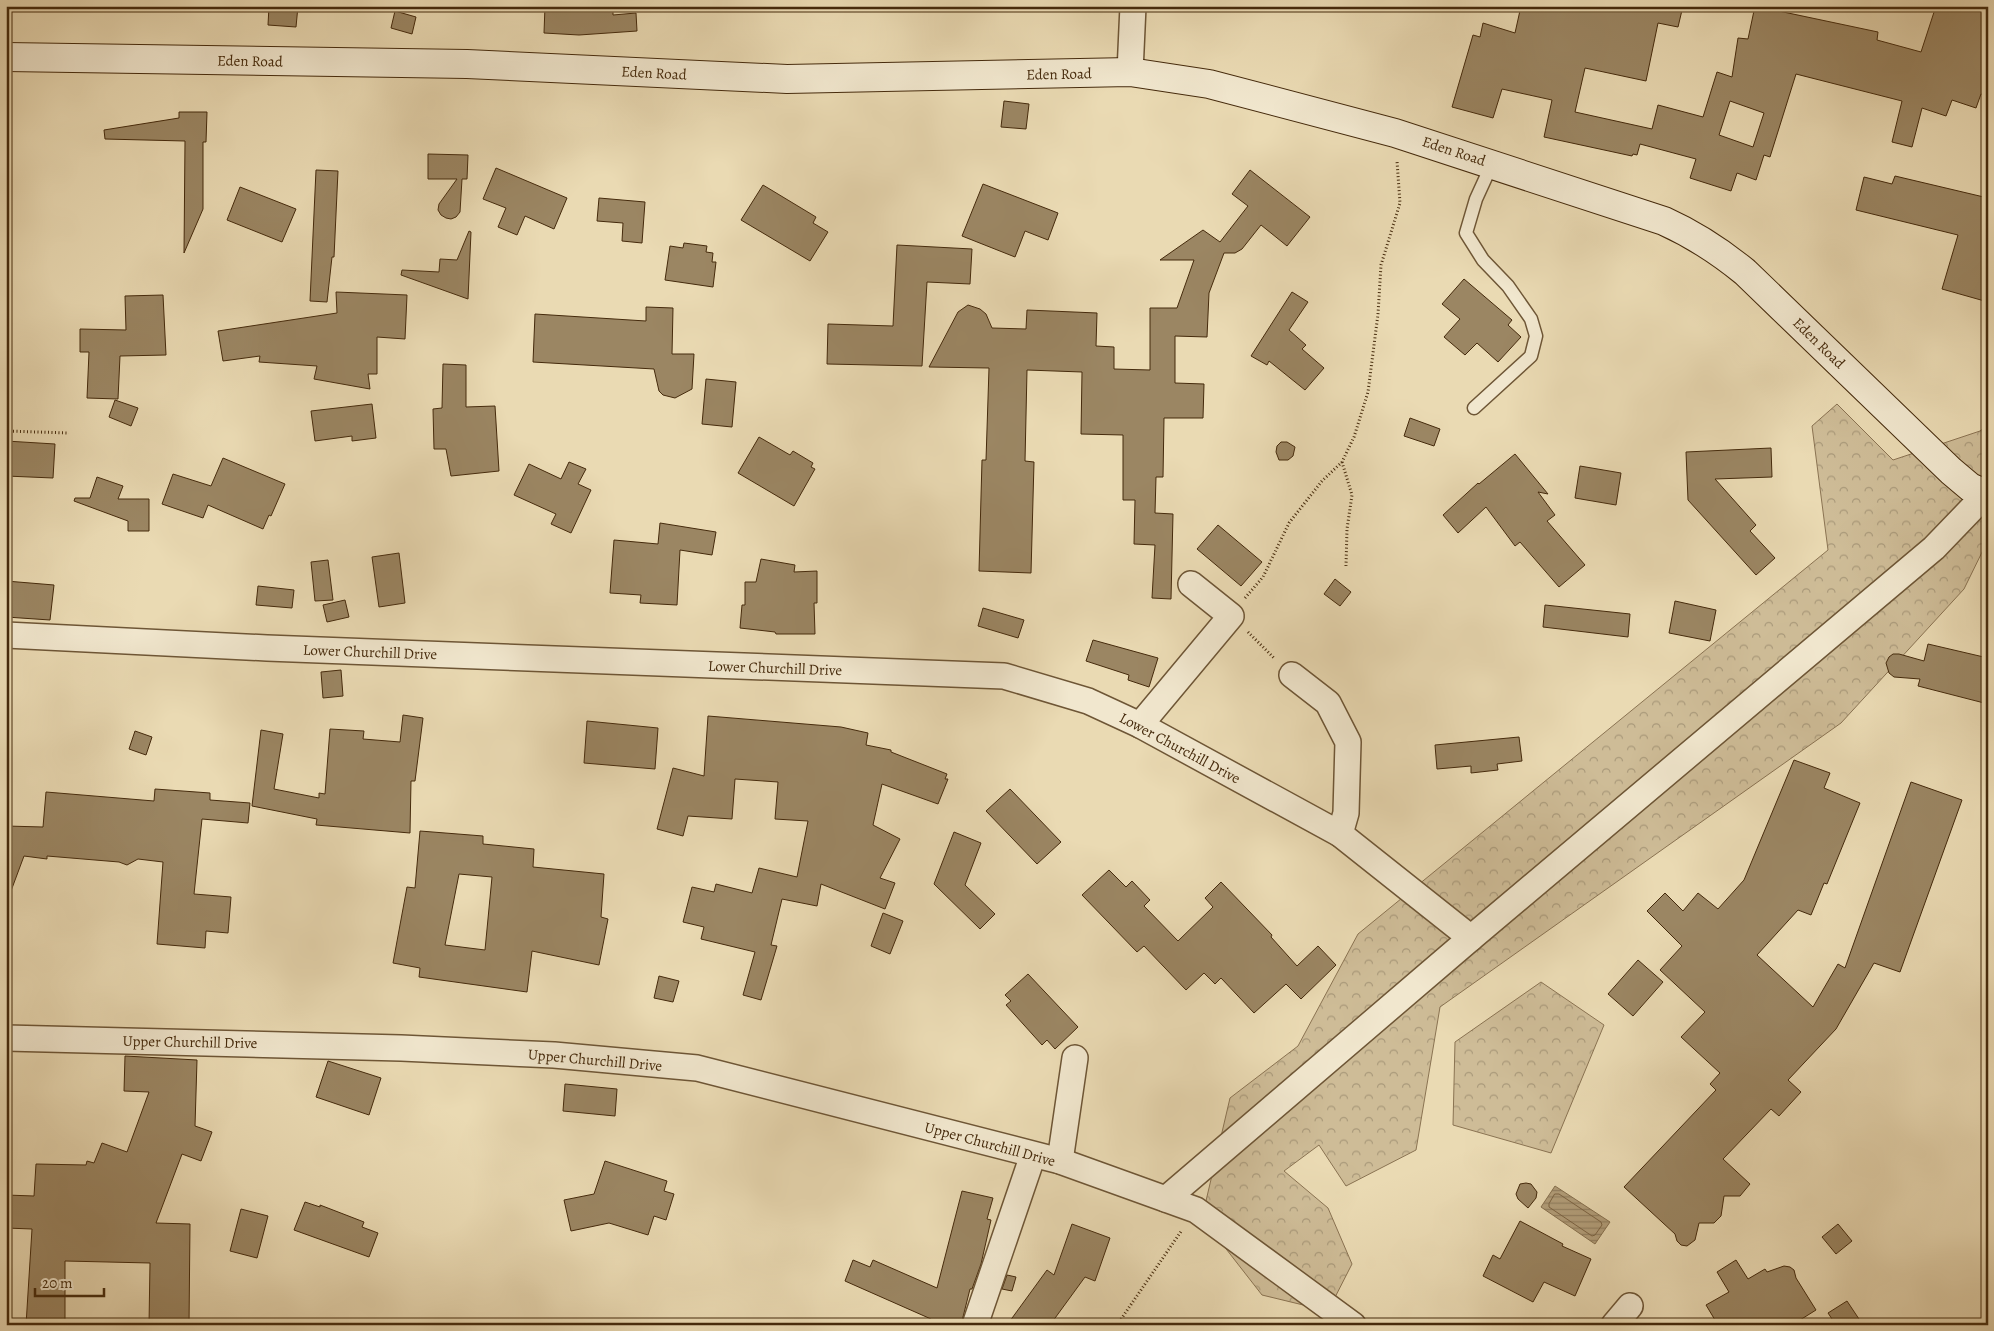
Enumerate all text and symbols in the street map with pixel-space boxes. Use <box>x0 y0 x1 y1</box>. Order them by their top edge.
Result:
street label: Eden Road <box>217 50 284 72</box>
street label: Eden Road <box>621 61 688 85</box>
street label: Eden Road <box>1026 63 1093 85</box>
street label: Eden Road <box>1420 131 1489 171</box>
street label: Eden Road <box>1788 313 1850 374</box>
street label: Lower Churchill Drive <box>303 640 438 664</box>
street label: Lower Churchill Drive <box>708 656 843 680</box>
street label: Lower Churchill Drive <box>1116 708 1244 788</box>
street label: Upper Churchill Drive <box>122 1031 258 1053</box>
street label: Upper Churchill Drive <box>527 1044 663 1076</box>
street label: Upper Churchill Drive <box>922 1117 1058 1171</box>
scale bar <box>35 1266 104 1298</box>
text: 20 m <box>42 1273 73 1293</box>

